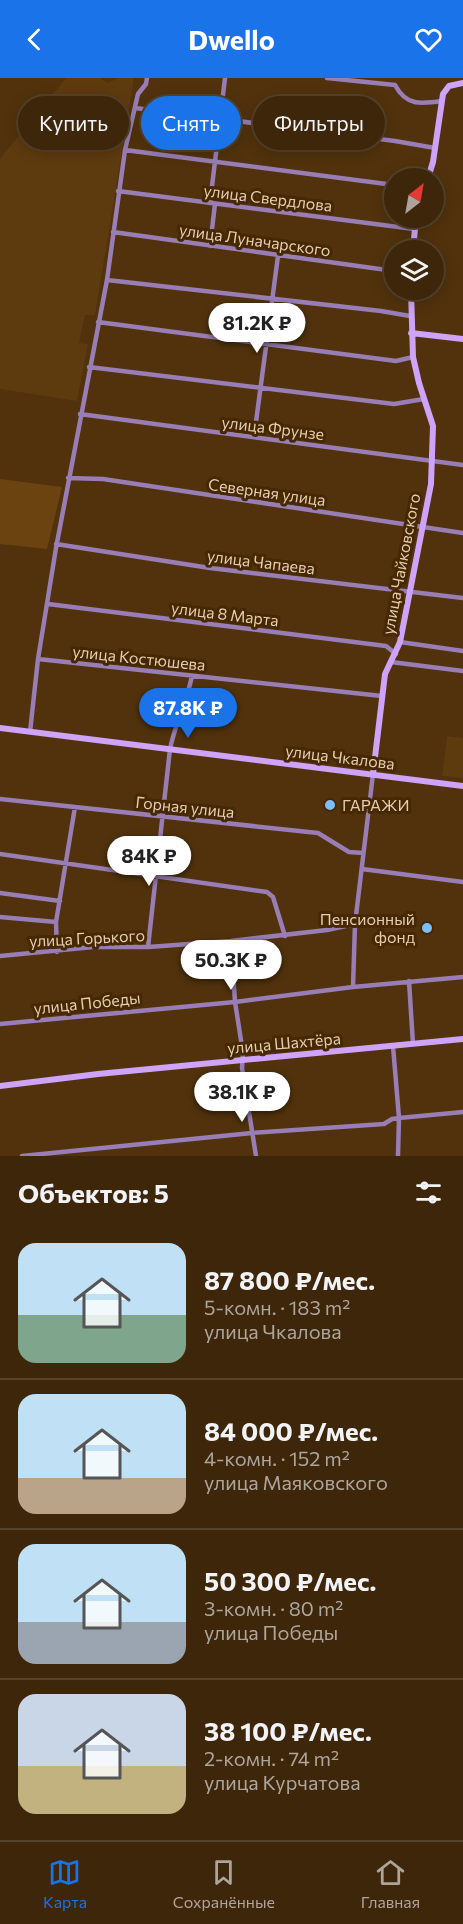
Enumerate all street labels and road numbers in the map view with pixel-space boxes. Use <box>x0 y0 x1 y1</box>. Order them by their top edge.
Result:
street label: улица Свердлова <box>203 180 333 215</box>
street label: улица Луначарского <box>178 219 332 260</box>
street label: улица Фрунзе <box>221 412 325 443</box>
street label: Северная улица <box>207 474 327 509</box>
street label: улица Чайковского <box>377 492 424 636</box>
street label: улица Чапаева <box>206 545 316 578</box>
street label: улица 8 Марта <box>170 597 280 630</box>
street label: улица Костюшева <box>72 641 206 674</box>
street label: улица Чкалова <box>284 740 396 773</box>
street label: Горная улица <box>135 792 235 821</box>
street label: улица Горького <box>29 925 145 950</box>
street label: улица Победы <box>33 987 141 1018</box>
street label: улица Шахтёра <box>226 1028 341 1057</box>

